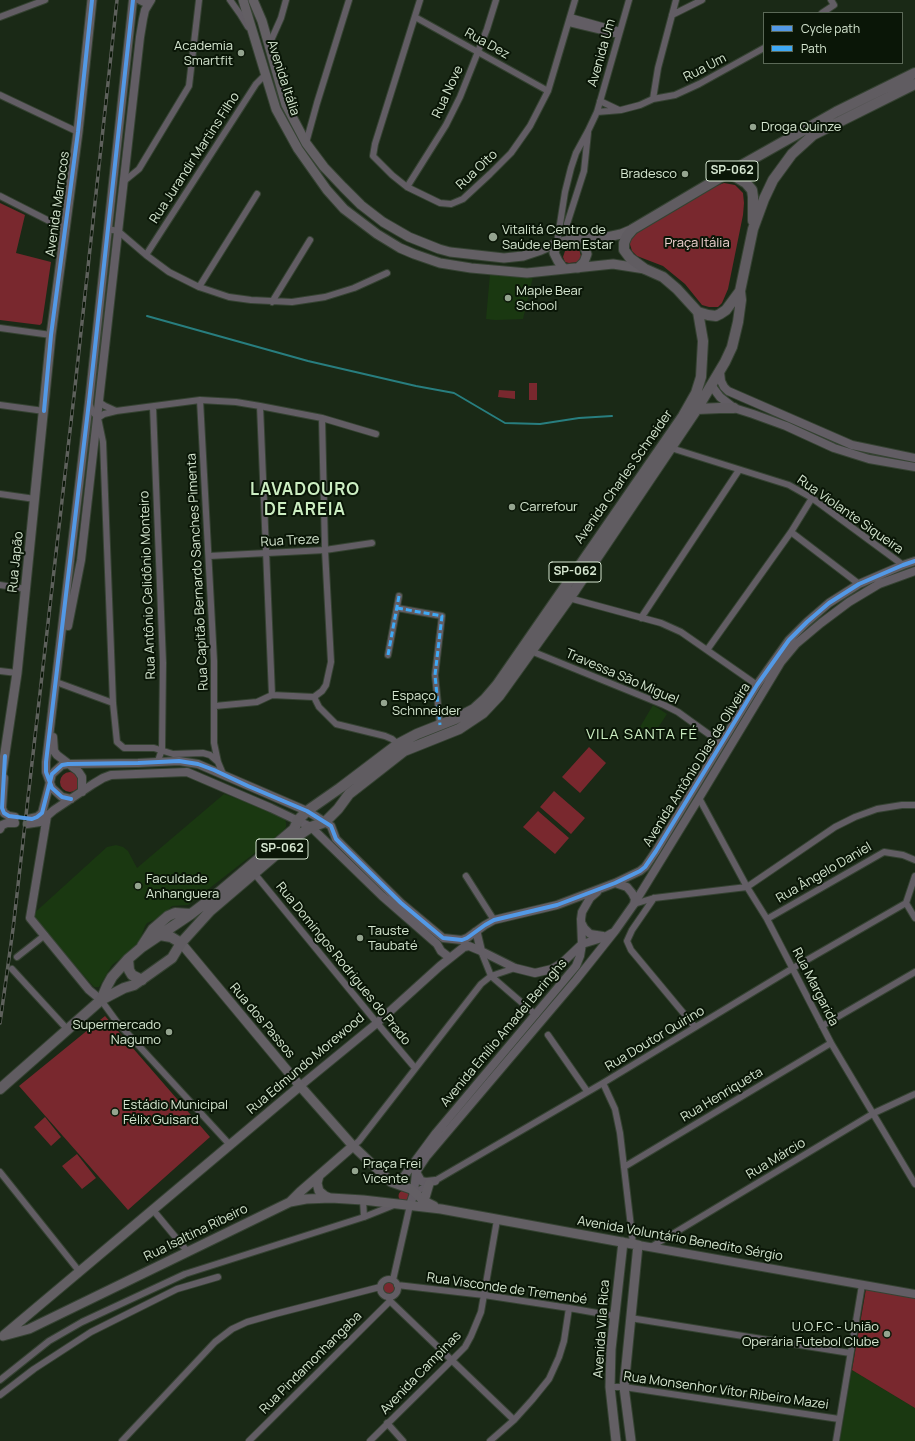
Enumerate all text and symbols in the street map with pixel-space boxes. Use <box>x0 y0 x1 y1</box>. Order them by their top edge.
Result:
legend <box>763 12 903 64</box>
street label: Avenida Um <box>585 17 619 89</box>
text: Cycle path <box>801 20 860 37</box>
street label: Rua Dez <box>462 25 512 63</box>
place label: Academia Smartfit <box>174 38 233 69</box>
street label: Avenida Itália <box>263 38 303 118</box>
text: Path <box>801 40 827 57</box>
marker: Academia Smartfit <box>236 48 246 58</box>
street label: Rua Um <box>681 51 729 85</box>
street label: Rua Nove <box>429 63 467 121</box>
street label: Rua Jurandir Martins Filho <box>147 90 243 226</box>
place label: Droga Quinze <box>761 119 841 135</box>
marker: Droga Quinze <box>748 122 758 132</box>
street label: Rua Oito <box>453 147 501 193</box>
street label: Avenida Marrocos <box>43 150 73 258</box>
road number: SP-062 <box>706 161 758 181</box>
place label: Bradesco <box>621 166 677 182</box>
marker: Bradesco <box>680 169 690 179</box>
place label: Vitalitá Centro de Saúde e Bem Estar <box>502 222 613 253</box>
marker: Vitalitá Centro de Saúde e Bem Estar <box>487 231 499 243</box>
park label: Praça Itália <box>664 235 730 251</box>
place label: Maple Bear School <box>516 283 582 314</box>
marker: Maple Bear School <box>503 293 513 303</box>
street label: Avenida Charles Schneider <box>572 407 676 547</box>
street label: Rua Capitão Bernardo Sanches Pimenta <box>184 453 212 691</box>
street label: Rua Violante Siqueira <box>794 472 906 558</box>
district label: LAVADOURO DE AREIA <box>250 480 360 520</box>
street label: Rua Antônio Celidônio Monteiro <box>137 490 159 680</box>
place label: Carrefour <box>520 499 578 515</box>
marker: Carrefour <box>507 502 517 512</box>
street label: Rua Japão <box>5 531 27 593</box>
street label: Rua Treze <box>260 532 320 550</box>
road number: SP-062 <box>549 562 601 582</box>
street label: Travessa São Miguel <box>563 646 681 708</box>
street label: Avenida Antônio Dias de Oliveira <box>640 680 754 850</box>
place label: Espaço Schnneider <box>392 688 461 719</box>
marker: Espaço Schnneider <box>379 698 389 708</box>
district label: VILA SANTA FÉ <box>586 726 698 744</box>
road number: SP-062 <box>256 839 308 859</box>
street label: Rua Ângelo Daniel <box>773 839 875 907</box>
place label: Faculdade Anhanguera <box>146 871 219 902</box>
street label: Rua Domingos Rodrigues do Prado <box>272 879 414 1049</box>
marker: Faculdade Anhanguera <box>133 881 143 891</box>
place label: Tauste Taubaté <box>368 923 418 954</box>
marker: Tauste Taubaté <box>355 933 365 943</box>
street label: Rua Margarida <box>789 945 841 1029</box>
street label: Avenida Emílio Amadei Beringhs <box>438 956 570 1110</box>
street label: Rua dos Passos <box>226 980 298 1062</box>
street label: Rua Doutor Quirino <box>603 1003 707 1075</box>
street label: Rua Edmundo Morewood <box>244 1010 368 1118</box>
place label: Supermercado Nagumo <box>72 1017 161 1048</box>
marker: Supermercado Nagumo <box>164 1027 174 1037</box>
street label: Rua Henriqueta <box>678 1064 766 1126</box>
place label: Estádio Municipal Félix Guisard <box>123 1097 228 1128</box>
marker: Estádio Municipal Félix Guisard <box>110 1107 120 1117</box>
street label: Rua Márcio <box>744 1135 808 1183</box>
place label: Praça Frei Vicente <box>363 1156 421 1187</box>
marker: Praça Frei Vicente <box>350 1166 360 1176</box>
street label: Rua Isaltina Ribeiro <box>142 1201 250 1265</box>
street label: Avenida Voluntário Benedito Sérgio <box>576 1213 784 1265</box>
street label: Rua Visconde de Tremenbé <box>426 1270 588 1308</box>
street label: Avenida Vila Rica <box>591 1279 613 1379</box>
street label: Rua Pindamonhangaba <box>257 1309 365 1417</box>
place label: U.O.F.C - União Operária Futebol Clube <box>742 1319 879 1350</box>
street label: Avenida Campinas <box>377 1328 465 1418</box>
marker: U.O.F.C - União Operária Futebol Clube <box>882 1329 892 1339</box>
street label: Rua Monsenhor Vítor Ribeiro Mazei <box>623 1369 829 1413</box>

